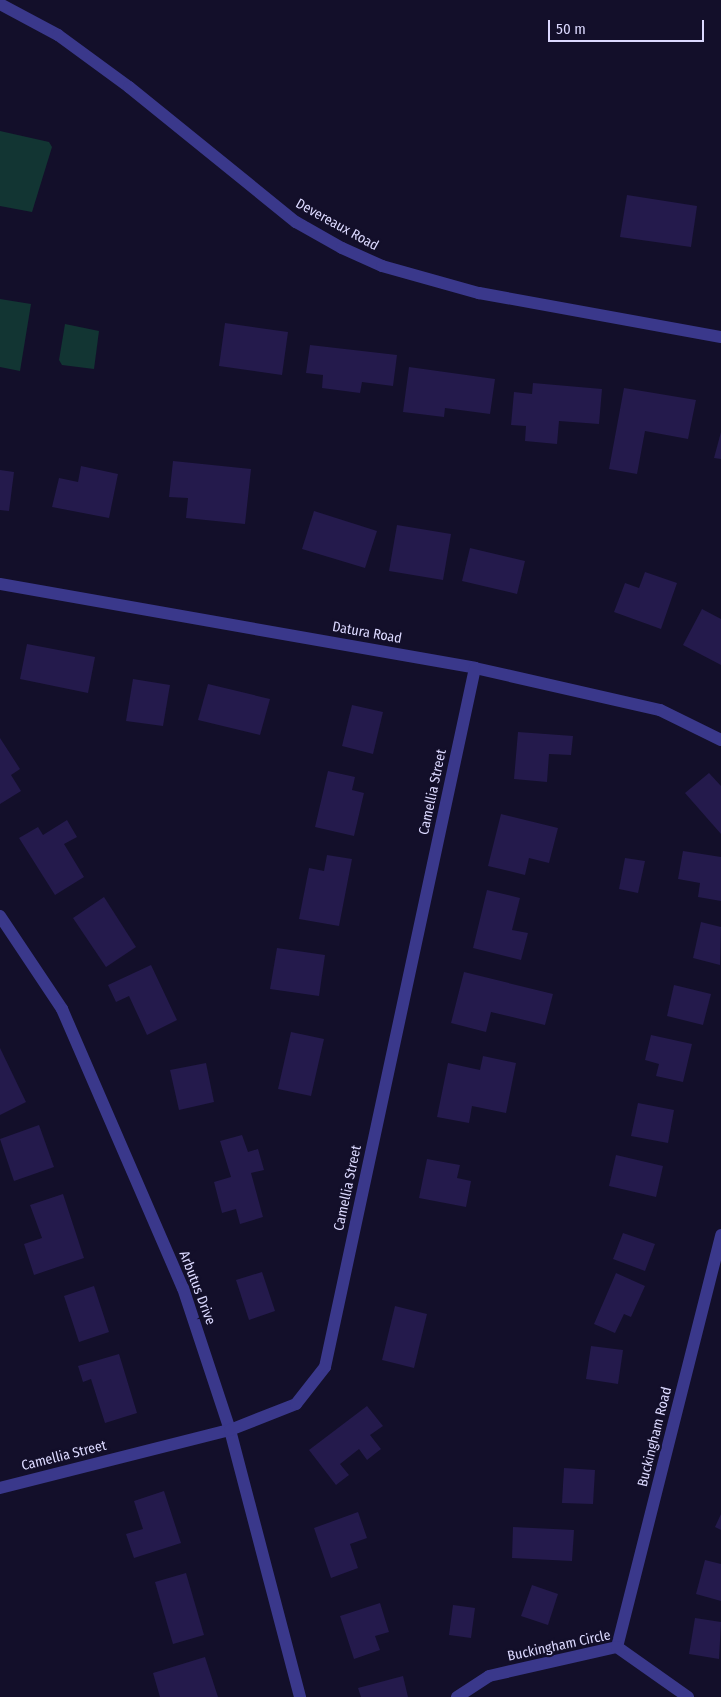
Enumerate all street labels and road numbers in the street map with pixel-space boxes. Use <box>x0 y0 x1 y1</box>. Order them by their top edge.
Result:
street label: Devereaux Road <box>293 195 381 255</box>
street label: Datura Road <box>331 619 403 647</box>
street label: Camellia Street <box>416 748 450 836</box>
street label: Camellia Street <box>331 1144 365 1232</box>
street label: Arbutus Drive <box>175 1249 219 1327</box>
street label: Buckingham Road <box>634 1385 676 1489</box>
street label: Camellia Street <box>20 1437 108 1475</box>
street label: Buckingham Circle <box>506 1627 612 1665</box>

